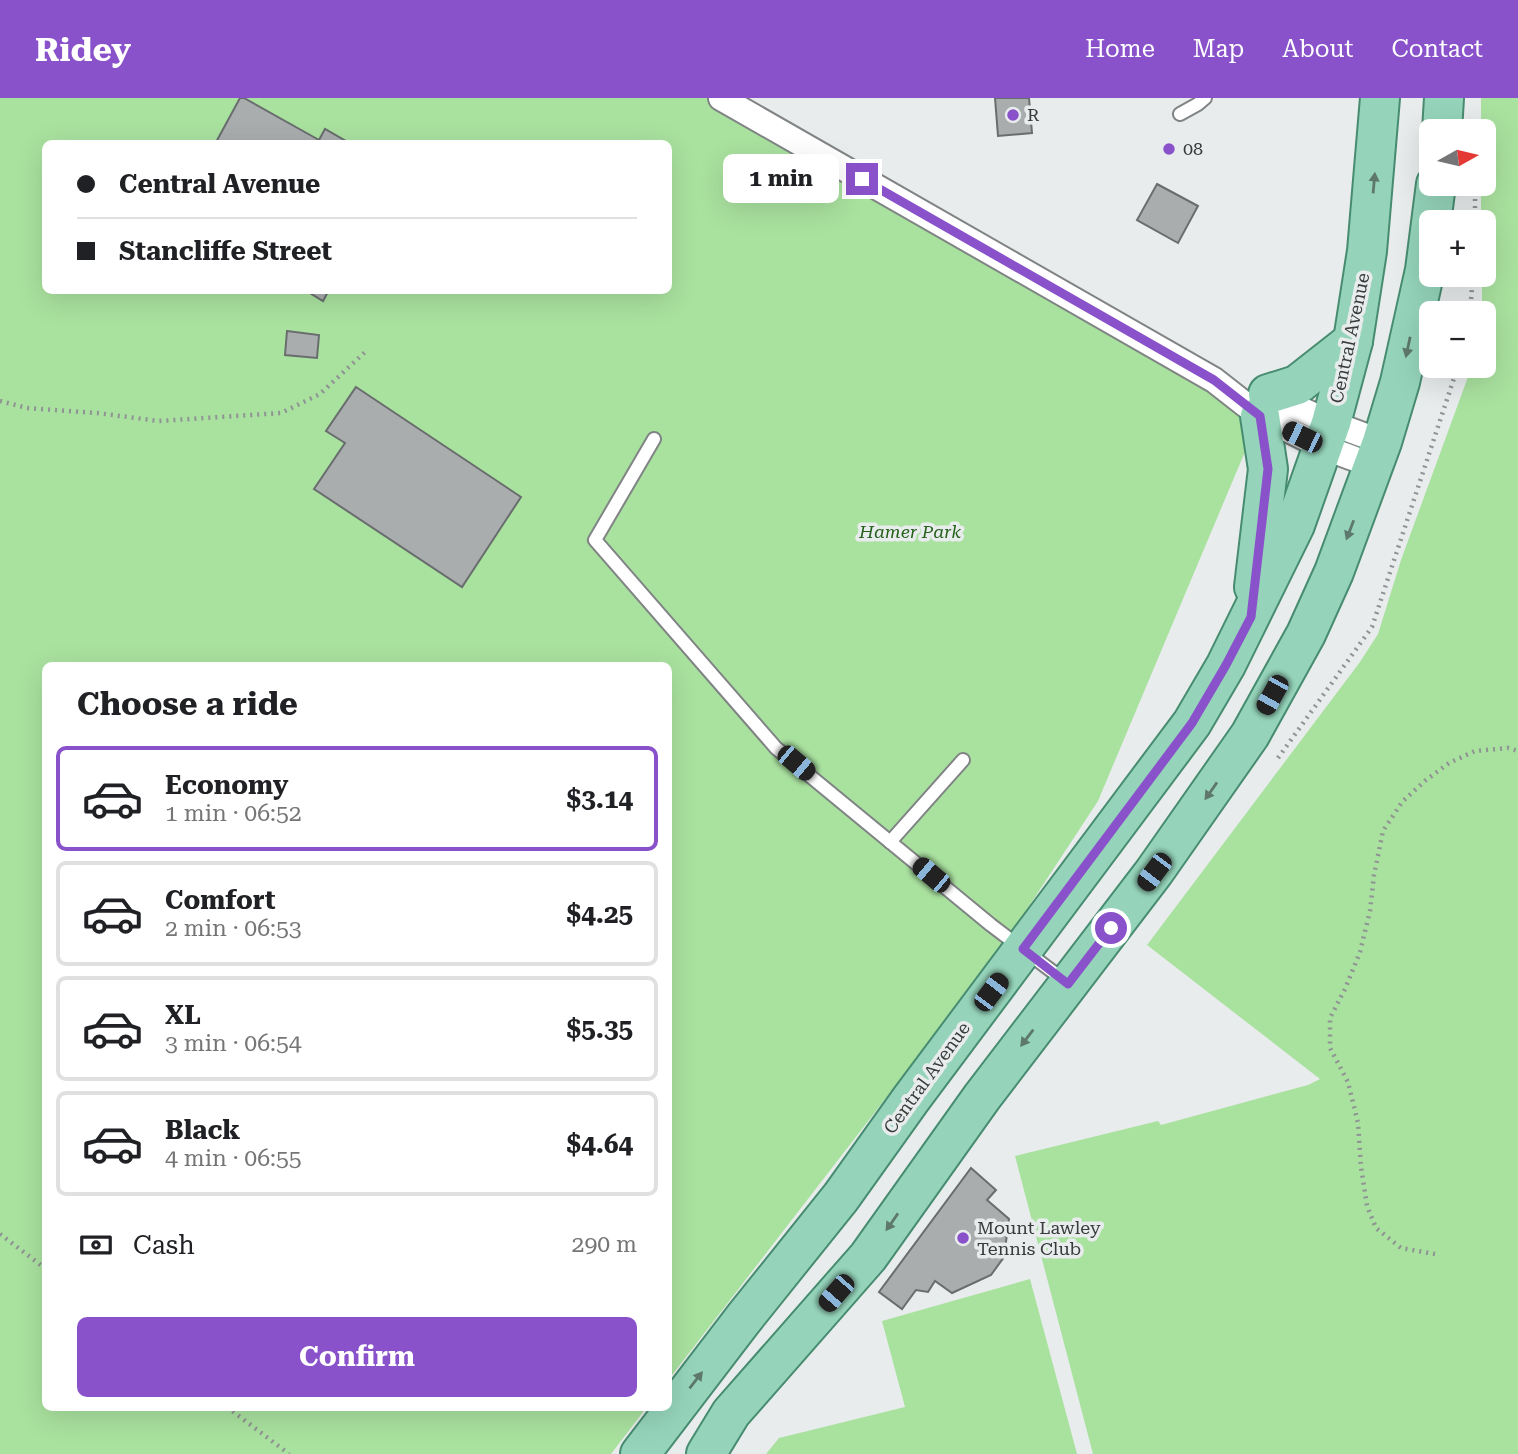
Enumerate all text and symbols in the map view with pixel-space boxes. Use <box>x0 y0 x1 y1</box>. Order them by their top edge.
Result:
text: Ridey <box>35 30 131 69</box>
text: Home <box>1085 35 1155 63</box>
text: Map <box>1193 35 1244 63</box>
text: About <box>1282 35 1353 63</box>
text: Contact <box>1391 35 1483 63</box>
place label: R <box>1027 104 1040 125</box>
marker: R <box>1005 107 1021 123</box>
north arrow <box>1419 119 1496 196</box>
map controls <box>1419 119 1496 378</box>
place label: 08 <box>1183 138 1203 159</box>
marker: 08 <box>1161 141 1177 157</box>
callout: 1 min <box>722 154 838 204</box>
route end <box>846 163 878 195</box>
text: 1 min <box>749 165 813 192</box>
text: Central Avenue <box>119 169 320 199</box>
one-way arrow <box>1368 172 1379 194</box>
button: + <box>1419 210 1496 287</box>
text: Stancliffe Street <box>119 236 332 266</box>
street label: Central Avenue <box>1325 271 1374 405</box>
button: − <box>1419 301 1496 378</box>
one-way arrow <box>1402 336 1413 358</box>
car <box>1279 418 1326 456</box>
one-way arrow <box>1345 519 1356 540</box>
park label: Hamer Park <box>858 521 961 542</box>
car <box>1253 672 1292 718</box>
text: Choose a ride <box>77 685 298 723</box>
car <box>774 741 819 785</box>
icon: car <box>81 767 144 830</box>
text: Economy <box>165 770 288 800</box>
one-way arrow <box>1204 782 1218 800</box>
text: $3.14 <box>567 784 633 814</box>
text: 1 min · 06:52 <box>165 800 302 827</box>
car <box>1133 849 1176 895</box>
car <box>909 853 954 897</box>
icon: car <box>81 882 144 945</box>
text: Comfort <box>165 885 275 915</box>
text: $4.25 <box>567 899 633 929</box>
route start <box>1095 912 1127 944</box>
text: 2 min · 06:53 <box>165 915 302 942</box>
car <box>970 969 1013 1015</box>
icon: car <box>81 997 144 1060</box>
text: XL <box>165 1000 201 1030</box>
text: $5.35 <box>567 1014 633 1044</box>
street label: Central Avenue <box>879 1018 974 1138</box>
one-way arrow <box>1020 1029 1034 1047</box>
text: 3 min · 06:54 <box>165 1030 302 1057</box>
icon: car <box>81 1112 144 1175</box>
text: Black <box>165 1115 240 1145</box>
text: $4.64 <box>567 1129 633 1159</box>
text: 4 min · 06:55 <box>165 1145 302 1172</box>
one-way arrow <box>885 1213 899 1231</box>
place label: Mount Lawley Tennis Club <box>977 1217 1101 1259</box>
icon: cash <box>77 1226 115 1264</box>
text: Cash <box>133 1230 195 1260</box>
marker: Mount Lawley Tennis Club <box>955 1230 971 1246</box>
text: 290 m <box>572 1231 637 1258</box>
car <box>815 1270 858 1316</box>
button: Confirm <box>77 1317 637 1397</box>
one-way arrow <box>689 1372 704 1390</box>

